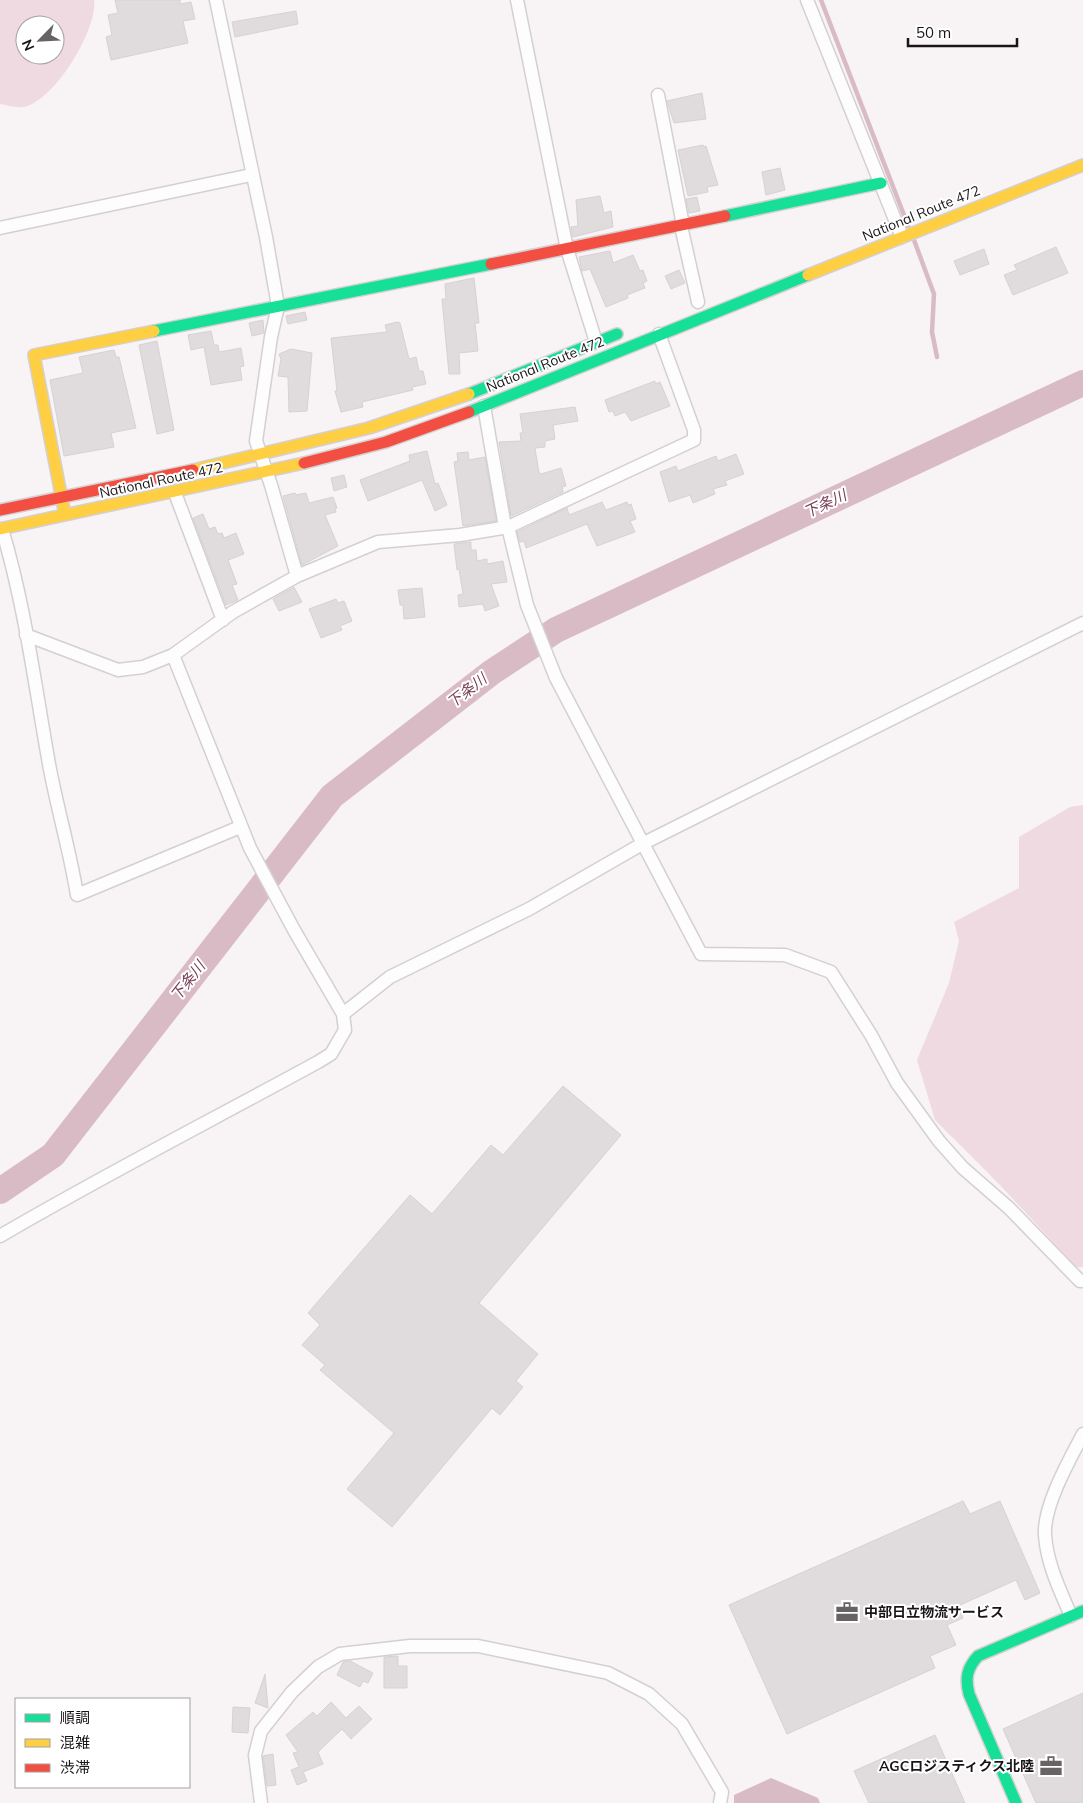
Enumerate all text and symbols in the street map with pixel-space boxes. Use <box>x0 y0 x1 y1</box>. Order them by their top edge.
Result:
north arrow <box>15 15 65 65</box>
scale bar <box>908 15 1017 47</box>
text: 50 m <box>916 23 951 42</box>
text: N <box>18 37 38 54</box>
street label: National Route 472 <box>859 181 983 245</box>
street label: National Route 472 <box>483 332 607 396</box>
street label: National Route 472 <box>98 458 224 502</box>
water label: 下条川 <box>800 485 851 522</box>
water label: 下条川 <box>443 668 492 712</box>
water label: 下条川 <box>166 956 210 1004</box>
office icon: 中部日立物流サービス <box>834 1599 860 1625</box>
place label: 中部日立物流サービス <box>864 1603 1004 1621</box>
legend <box>15 1698 190 1788</box>
text: 順調 <box>60 1708 90 1727</box>
text: 混雑 <box>60 1733 90 1752</box>
office icon: AGCロジスティクス北陸 <box>1038 1753 1064 1779</box>
place label: AGCロジスティクス北陸 <box>879 1757 1034 1775</box>
text: 渋滞 <box>60 1758 90 1777</box>

